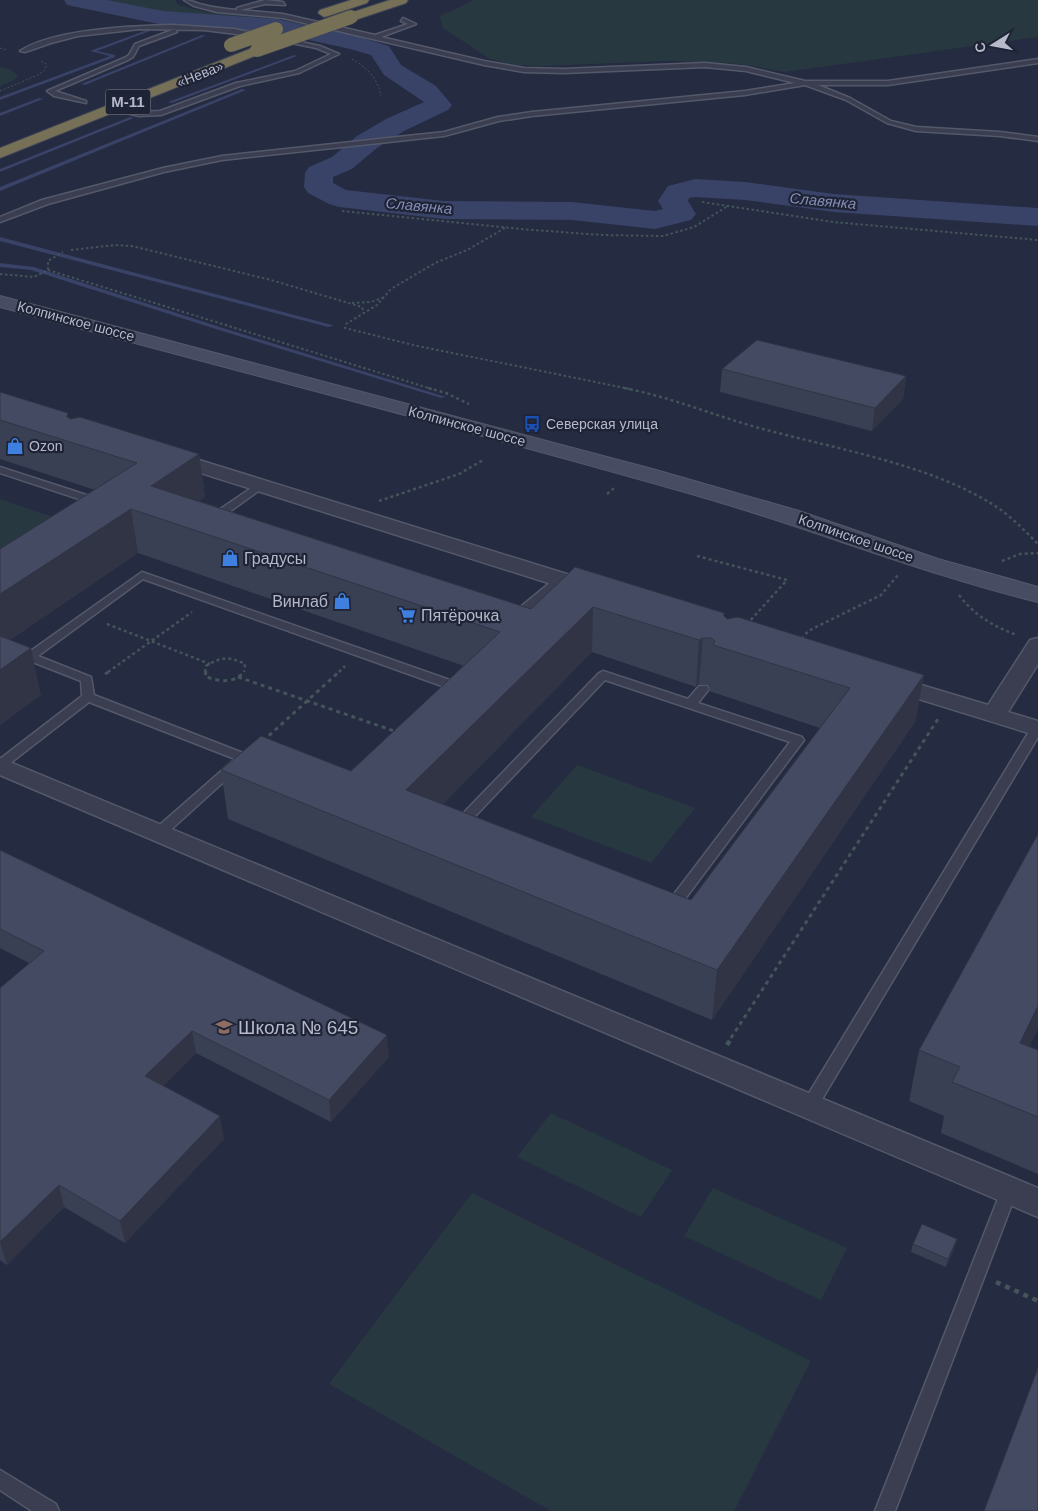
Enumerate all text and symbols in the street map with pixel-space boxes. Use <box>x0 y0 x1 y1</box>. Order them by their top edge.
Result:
north arrow <box>968 20 1018 70</box>
text: С <box>971 41 989 54</box>
street label: «Нева» <box>174 57 226 91</box>
road number: М-11 <box>106 90 150 114</box>
water label: Славянка <box>789 189 857 212</box>
water label: Славянка <box>385 194 453 217</box>
street label: Колпинское шоссе <box>16 298 136 344</box>
street label: Колпинское шоссе <box>407 403 527 449</box>
bus stop icon: Северская улица <box>522 414 542 434</box>
place label: Северская улица <box>546 416 658 432</box>
shop icon: Ozon <box>5 436 25 456</box>
place label: Ozon <box>29 438 62 454</box>
street label: Колпинское шоссе <box>796 511 916 565</box>
shop icon: Градусы <box>220 548 240 568</box>
place label: Градусы <box>244 550 306 567</box>
shop icon: Винлаб <box>332 591 352 611</box>
place label: Винлаб <box>272 593 328 610</box>
supermarket icon: Пятёрочка <box>397 605 417 625</box>
place label: Пятёрочка <box>421 607 500 624</box>
school or university icon: Школа № 645 <box>214 1017 234 1037</box>
place label: Школа № 645 <box>238 1017 358 1038</box>

